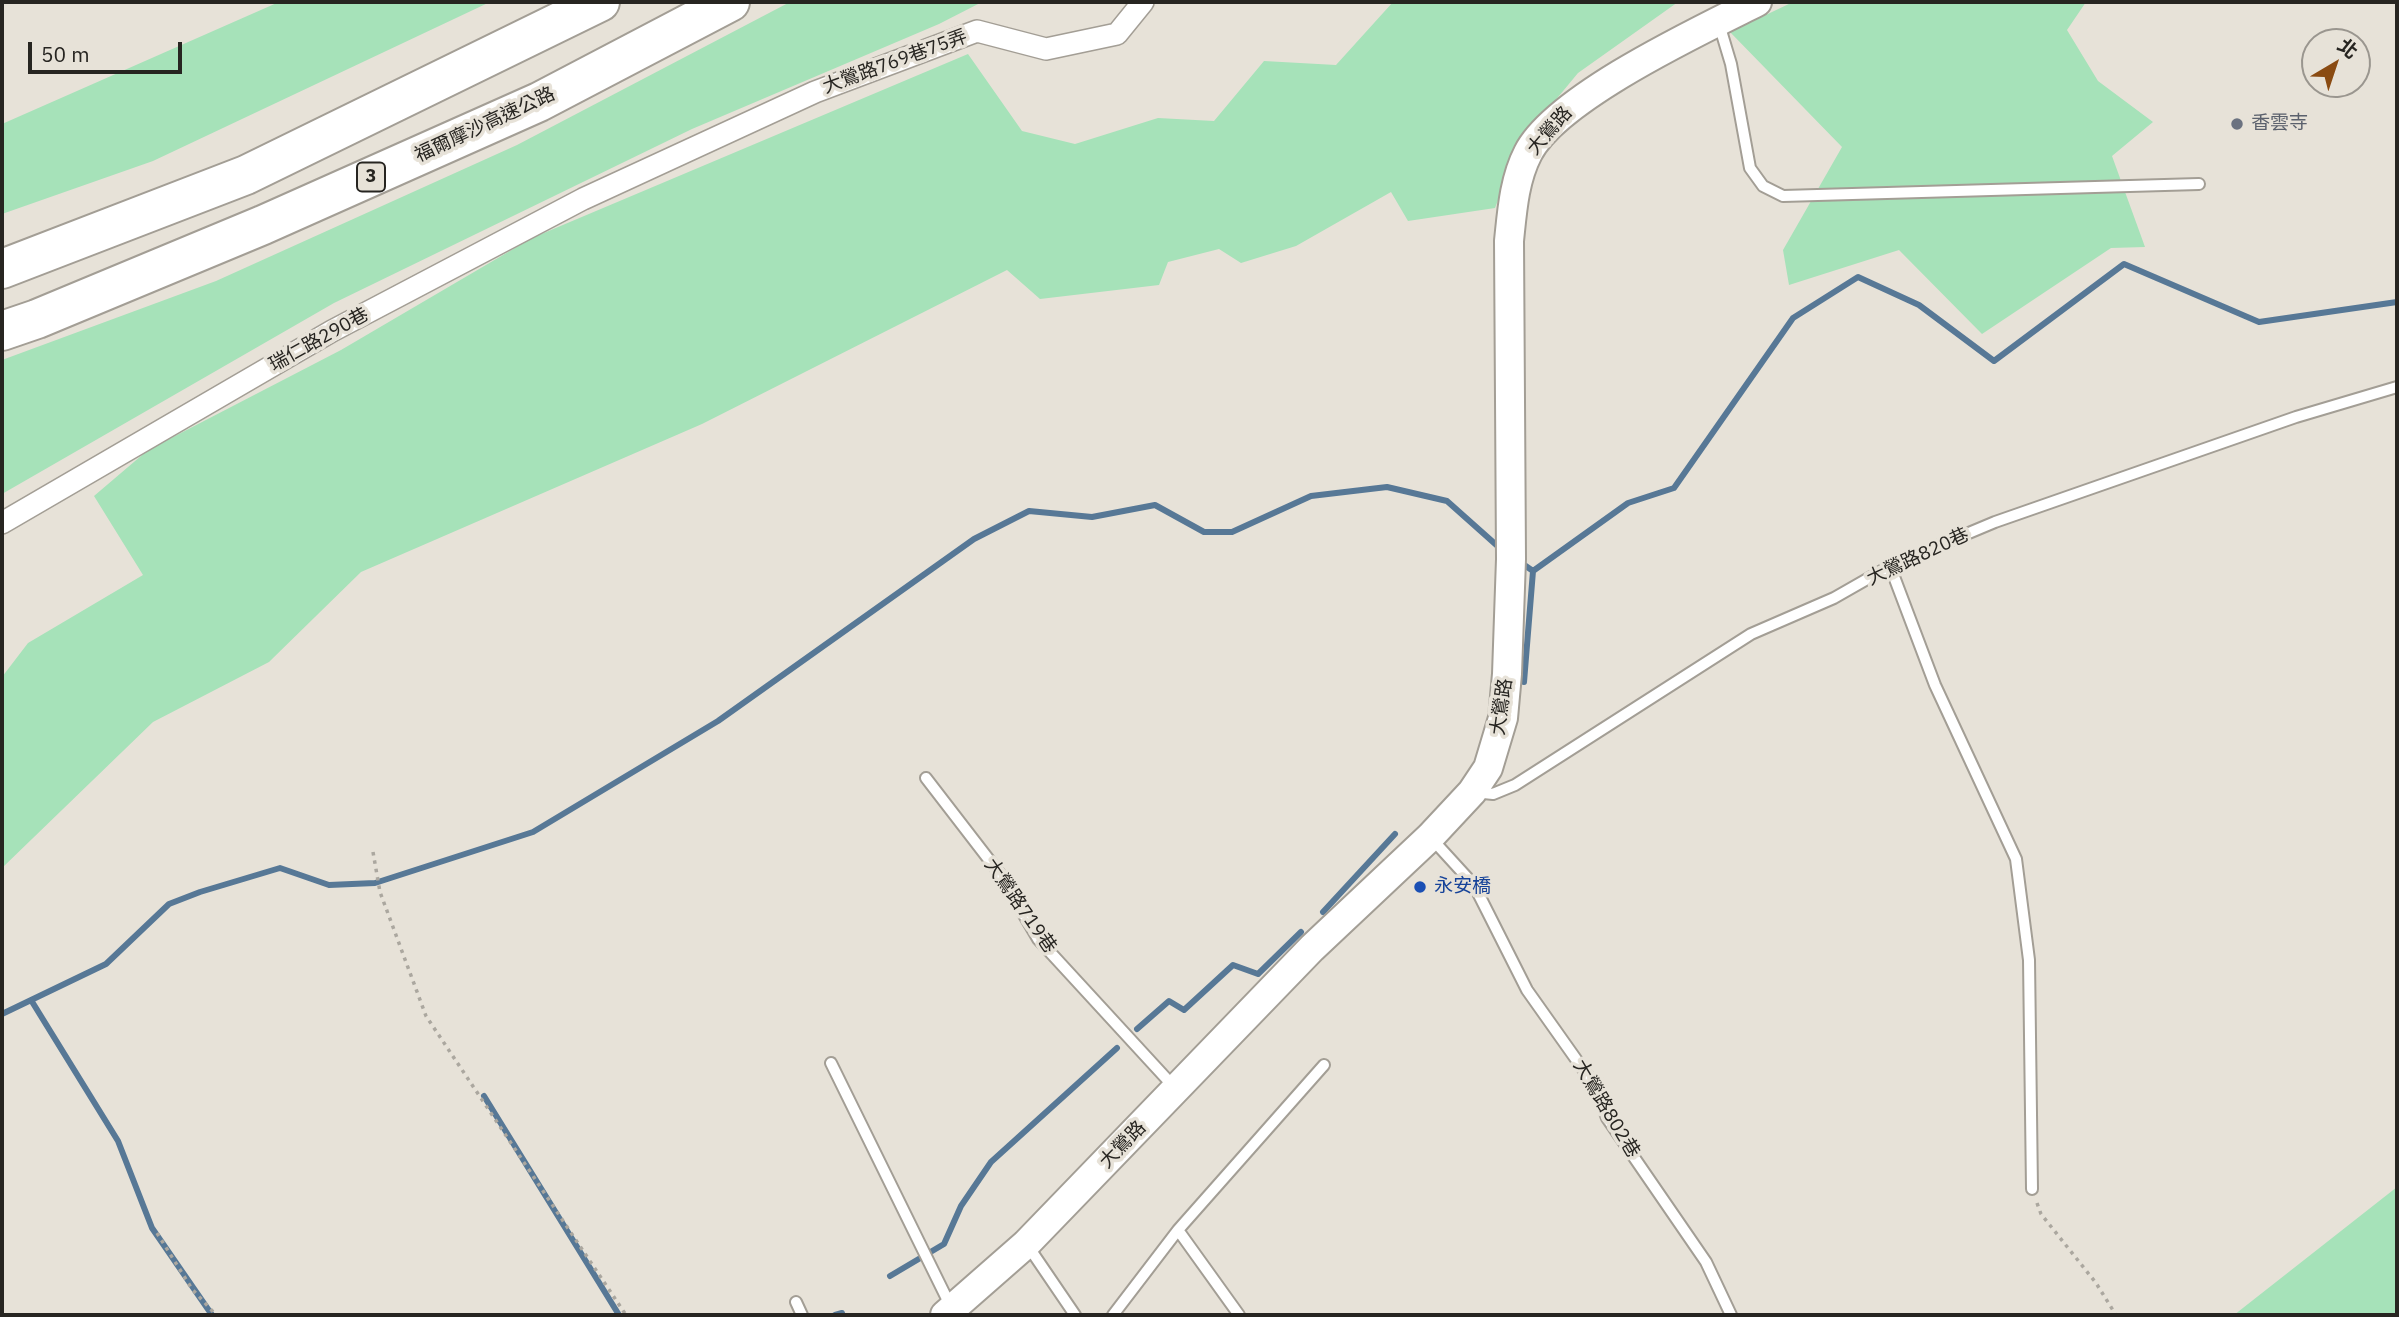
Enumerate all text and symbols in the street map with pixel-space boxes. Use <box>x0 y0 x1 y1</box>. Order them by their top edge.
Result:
street label: 大鶯路769巷75弄 <box>820 25 970 99</box>
scale bar <box>32 28 186 72</box>
north arrow <box>2301 28 2371 98</box>
text: 北 <box>2333 33 2363 64</box>
text: 50 m <box>41 40 90 68</box>
street label: 福爾摩沙高速公路 <box>411 83 559 167</box>
street label: 大鶯路 <box>1523 102 1577 160</box>
place label: 香雲寺 <box>2251 113 2308 135</box>
marker: 香雲寺 <box>2229 116 2245 132</box>
road number: 3 <box>357 162 385 192</box>
street label: 瑞仁路290巷 <box>265 303 373 377</box>
street label: 大鶯路820巷 <box>1863 523 1973 591</box>
street label: 大鶯路 <box>1487 677 1517 737</box>
street label: 大鶯路719巷 <box>979 854 1061 958</box>
place label: 永安橋 <box>1434 876 1491 898</box>
marker: 永安橋 <box>1412 879 1428 895</box>
street label: 大鶯路802巷 <box>1568 1056 1644 1162</box>
street label: 大鶯路 <box>1095 1117 1151 1173</box>

